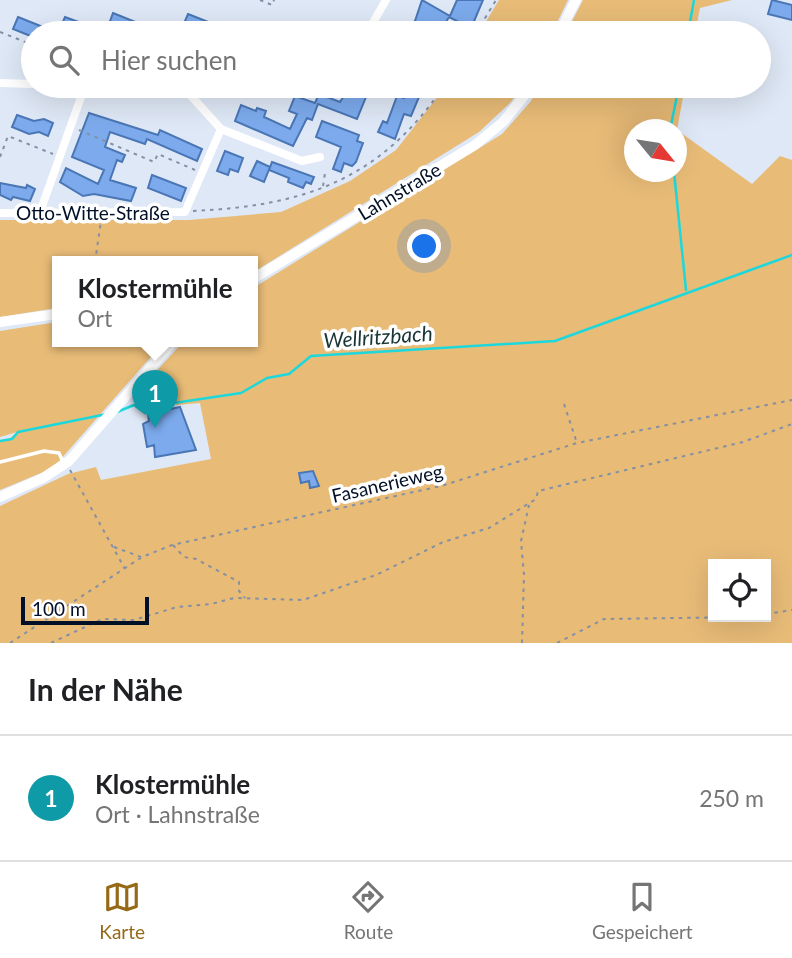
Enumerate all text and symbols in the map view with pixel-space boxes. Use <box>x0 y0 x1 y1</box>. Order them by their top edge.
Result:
search box <box>21 21 771 98</box>
icon: search <box>45 41 83 79</box>
text: Hier suchen <box>101 44 237 76</box>
north arrow <box>624 119 687 182</box>
street label: Lahnstraße <box>353 157 445 225</box>
street label: Otto-Witte-Straße <box>16 201 170 224</box>
your location <box>407 229 441 263</box>
popup <box>52 256 258 347</box>
text: Klostermühle <box>77 272 233 304</box>
text: Ort <box>77 304 112 332</box>
water label: Wellritzbach <box>323 320 433 352</box>
pin: 1 <box>132 370 178 428</box>
street label: Fasanerieweg <box>329 459 445 507</box>
map controls <box>708 559 771 622</box>
button: locate <box>708 559 771 622</box>
scale bar <box>21 594 149 626</box>
text: 100 m <box>32 597 86 620</box>
text: In der Nähe <box>28 671 183 707</box>
text: Klostermühle <box>95 768 250 800</box>
text: 1 <box>44 784 58 812</box>
text: 250 m <box>699 784 764 812</box>
text: Ort · Lahnstraße <box>95 800 260 828</box>
tab: Karte <box>99 878 145 943</box>
tab: Route <box>344 878 393 943</box>
tab: Gespeichert <box>592 878 693 943</box>

